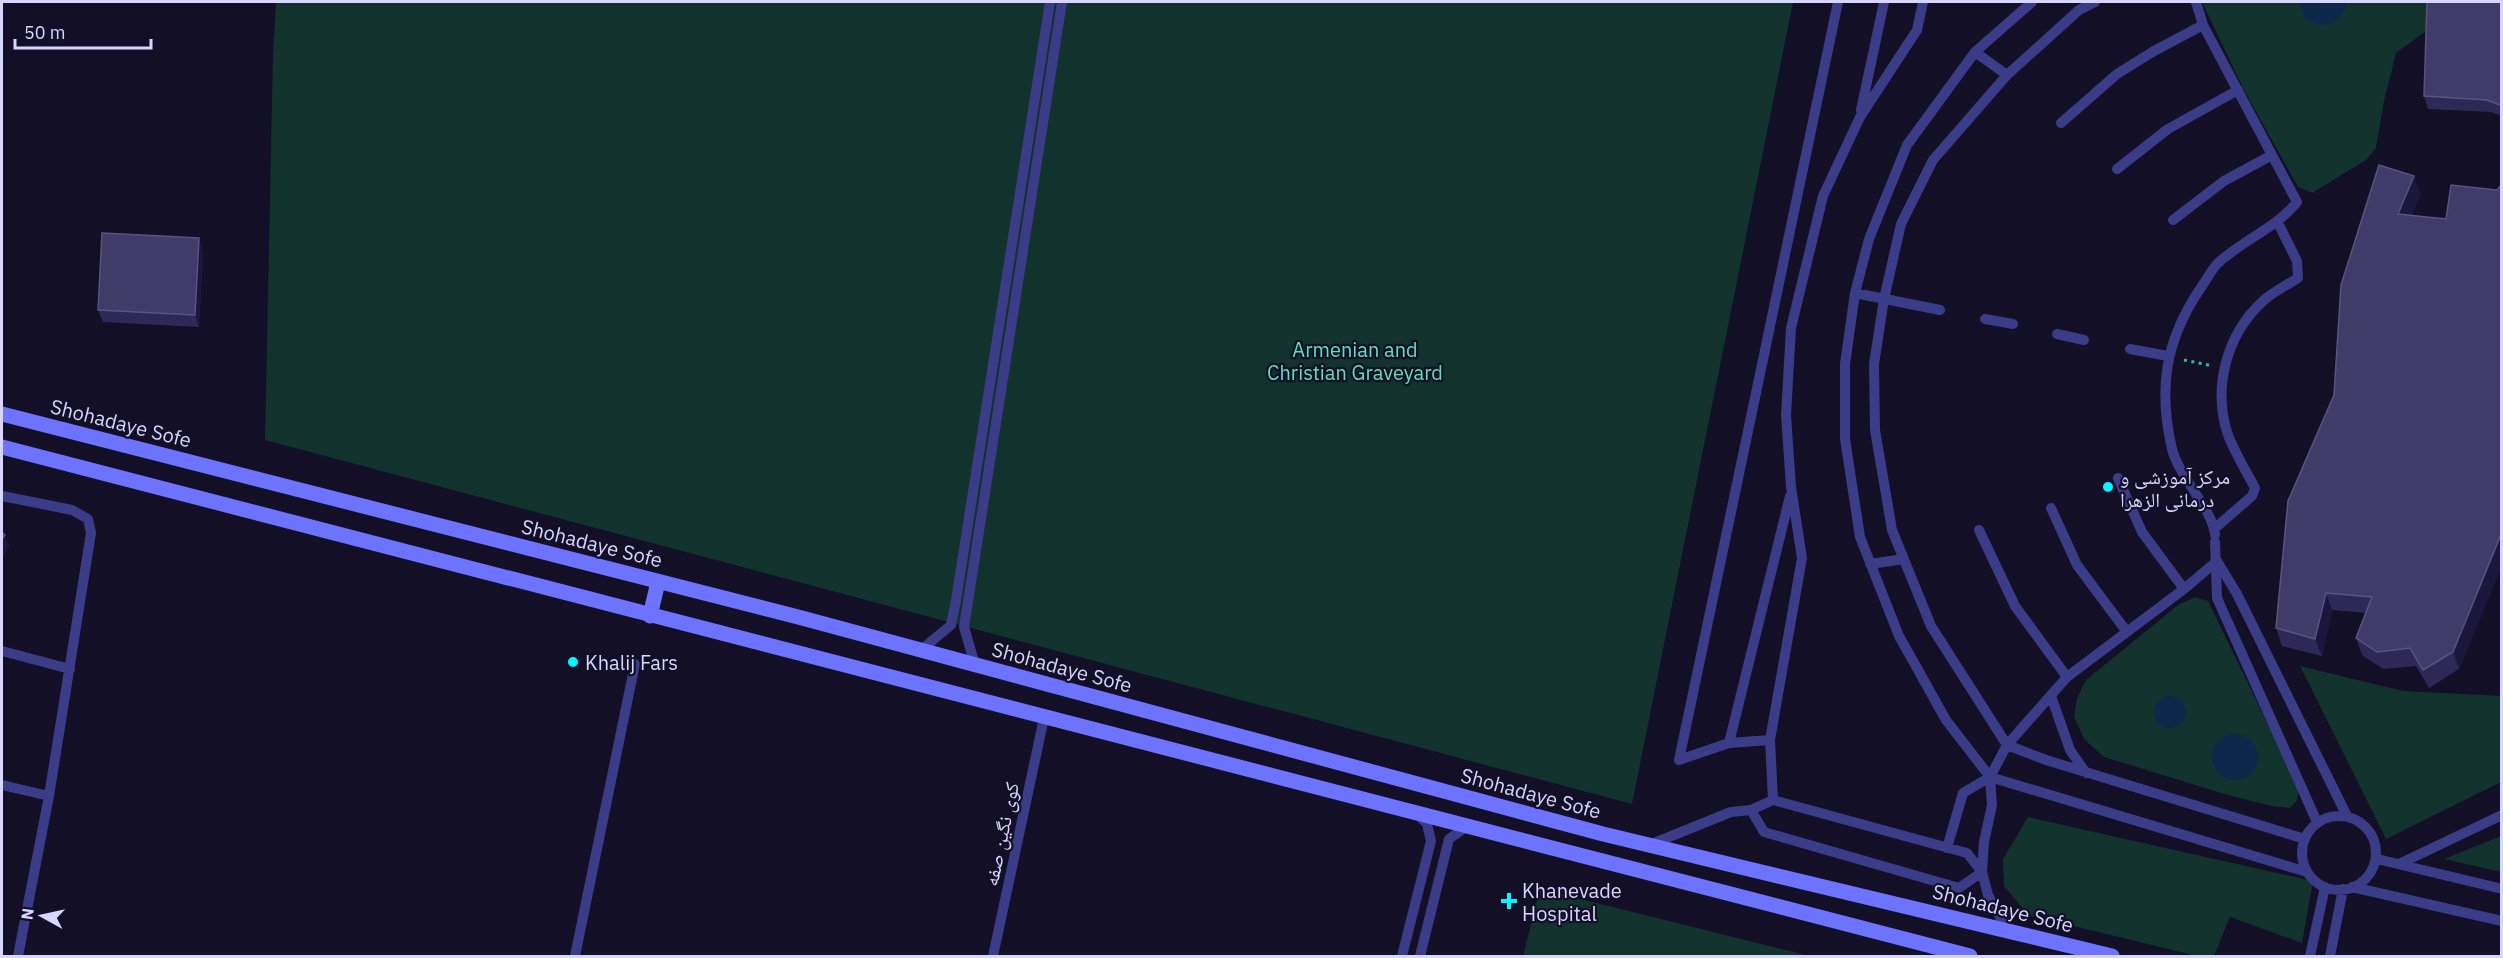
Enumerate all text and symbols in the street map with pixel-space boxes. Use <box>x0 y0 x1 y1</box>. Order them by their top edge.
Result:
scale bar <box>15 12 152 50</box>
text: 50 m <box>24 21 66 44</box>
park label: Armenian and Christian Graveyard <box>1267 336 1443 386</box>
street label: Shohadaye Sofe <box>48 392 194 454</box>
place label: مرکز آموزشی و درمانی الزهرا <box>2120 463 2230 513</box>
marker: مرکز آموزشی و درمانی الزهرا <box>2101 480 2115 494</box>
street label: Shohadaye Sofe <box>519 512 665 574</box>
street label: Shohadaye Sofe <box>989 635 1135 699</box>
place label: Khalij Fars <box>585 649 678 676</box>
marker: Khalij Fars <box>566 655 580 669</box>
street label: Shohadaye Sofe <box>1458 761 1604 825</box>
street label: کوی نگین صفه <box>977 780 1025 888</box>
place label: Khanevade Hospital <box>1522 877 1622 927</box>
street label: Shohadaye Sofe <box>1930 877 2076 939</box>
north arrow <box>12 886 72 946</box>
marker: Khanevade Hospital <box>1500 892 1518 910</box>
text: N <box>16 907 38 921</box>

